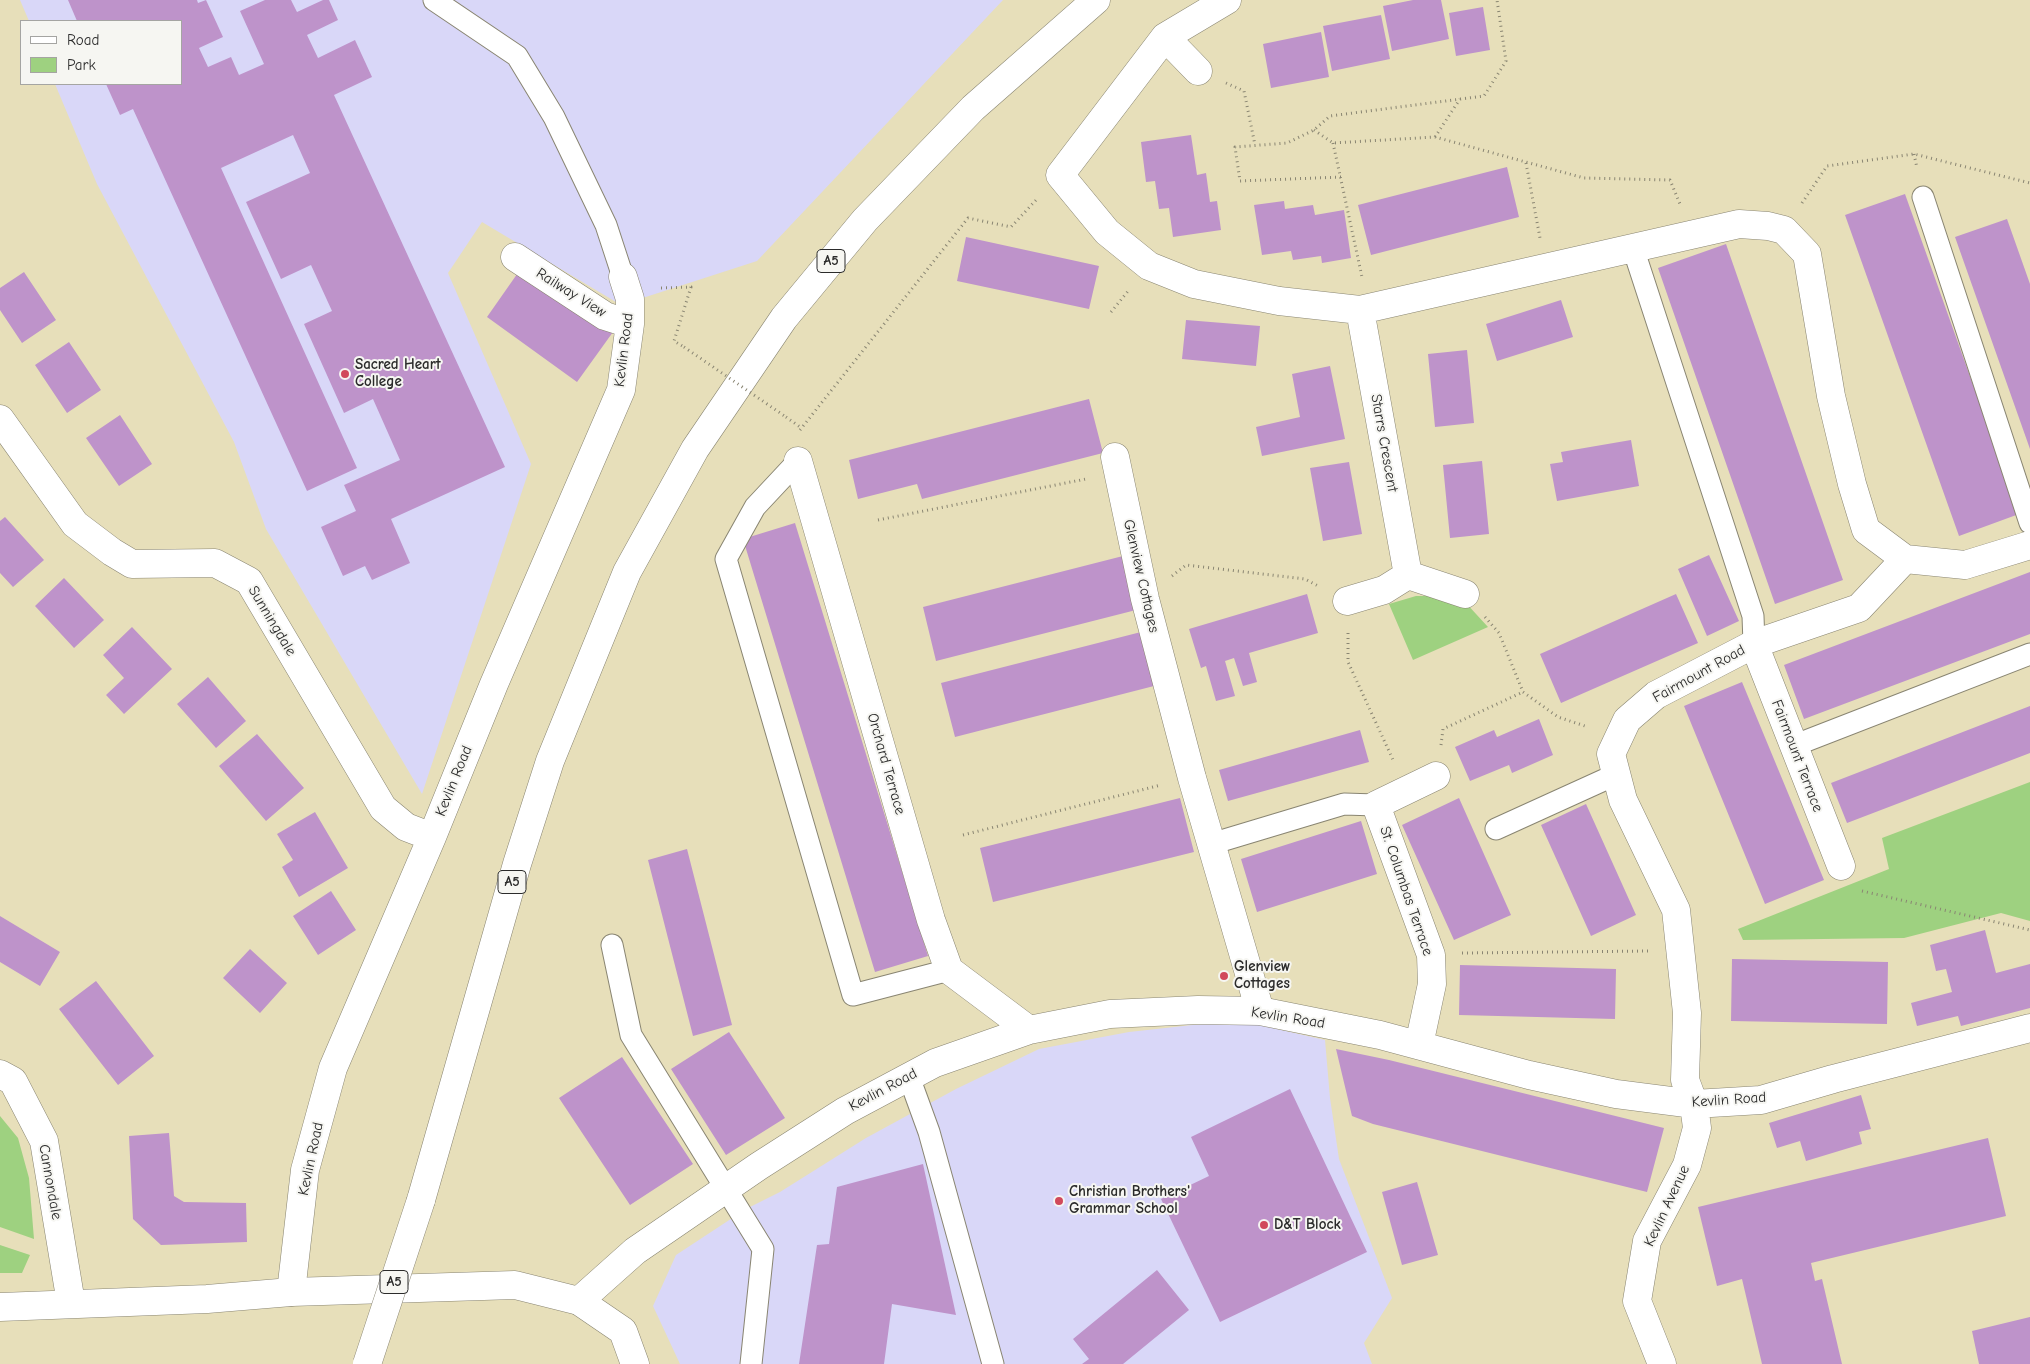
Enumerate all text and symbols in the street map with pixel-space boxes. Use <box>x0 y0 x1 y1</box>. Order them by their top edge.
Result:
legend <box>20 20 182 85</box>
text: Road <box>67 31 99 49</box>
text: Park <box>67 56 96 74</box>
road number: A5 <box>817 250 845 272</box>
street label: Railway View <box>533 264 609 322</box>
street label: Kevlin Road <box>611 312 637 388</box>
place label: Sacred Heart College <box>355 356 441 391</box>
marker: Sacred Heart College <box>339 368 351 380</box>
street label: Starrs Crescent <box>1367 393 1401 493</box>
street label: Glenview Cottages <box>1119 518 1163 634</box>
street label: Sunningdale <box>244 583 300 659</box>
street label: Fairmount Road <box>1650 641 1748 707</box>
street label: Fairmount Terrace <box>1767 697 1827 815</box>
street label: Orchard Terrace <box>863 711 909 817</box>
street label: Kevlin Road <box>432 743 476 819</box>
street label: St. Columbas Terrace <box>1375 824 1437 958</box>
road number: A5 <box>498 870 526 894</box>
place label: Glenview Cottages <box>1234 958 1290 993</box>
marker: Glenview Cottages <box>1218 970 1230 982</box>
street label: Kevlin Road <box>1250 1003 1326 1033</box>
street label: Kevlin Road <box>846 1065 920 1115</box>
street label: Kevlin Road <box>1691 1088 1767 1112</box>
street label: Kevlin Road <box>294 1121 328 1197</box>
street label: Cannondale <box>35 1143 65 1221</box>
street label: Kevlin Avenue <box>1640 1162 1694 1250</box>
place label: Christian Brothers' Grammar School <box>1069 1183 1190 1218</box>
marker: Christian Brothers' Grammar School <box>1053 1195 1065 1207</box>
place label: D&T Block <box>1274 1216 1341 1234</box>
marker: D&T Block <box>1258 1219 1270 1231</box>
road number: A5 <box>380 1270 408 1294</box>

